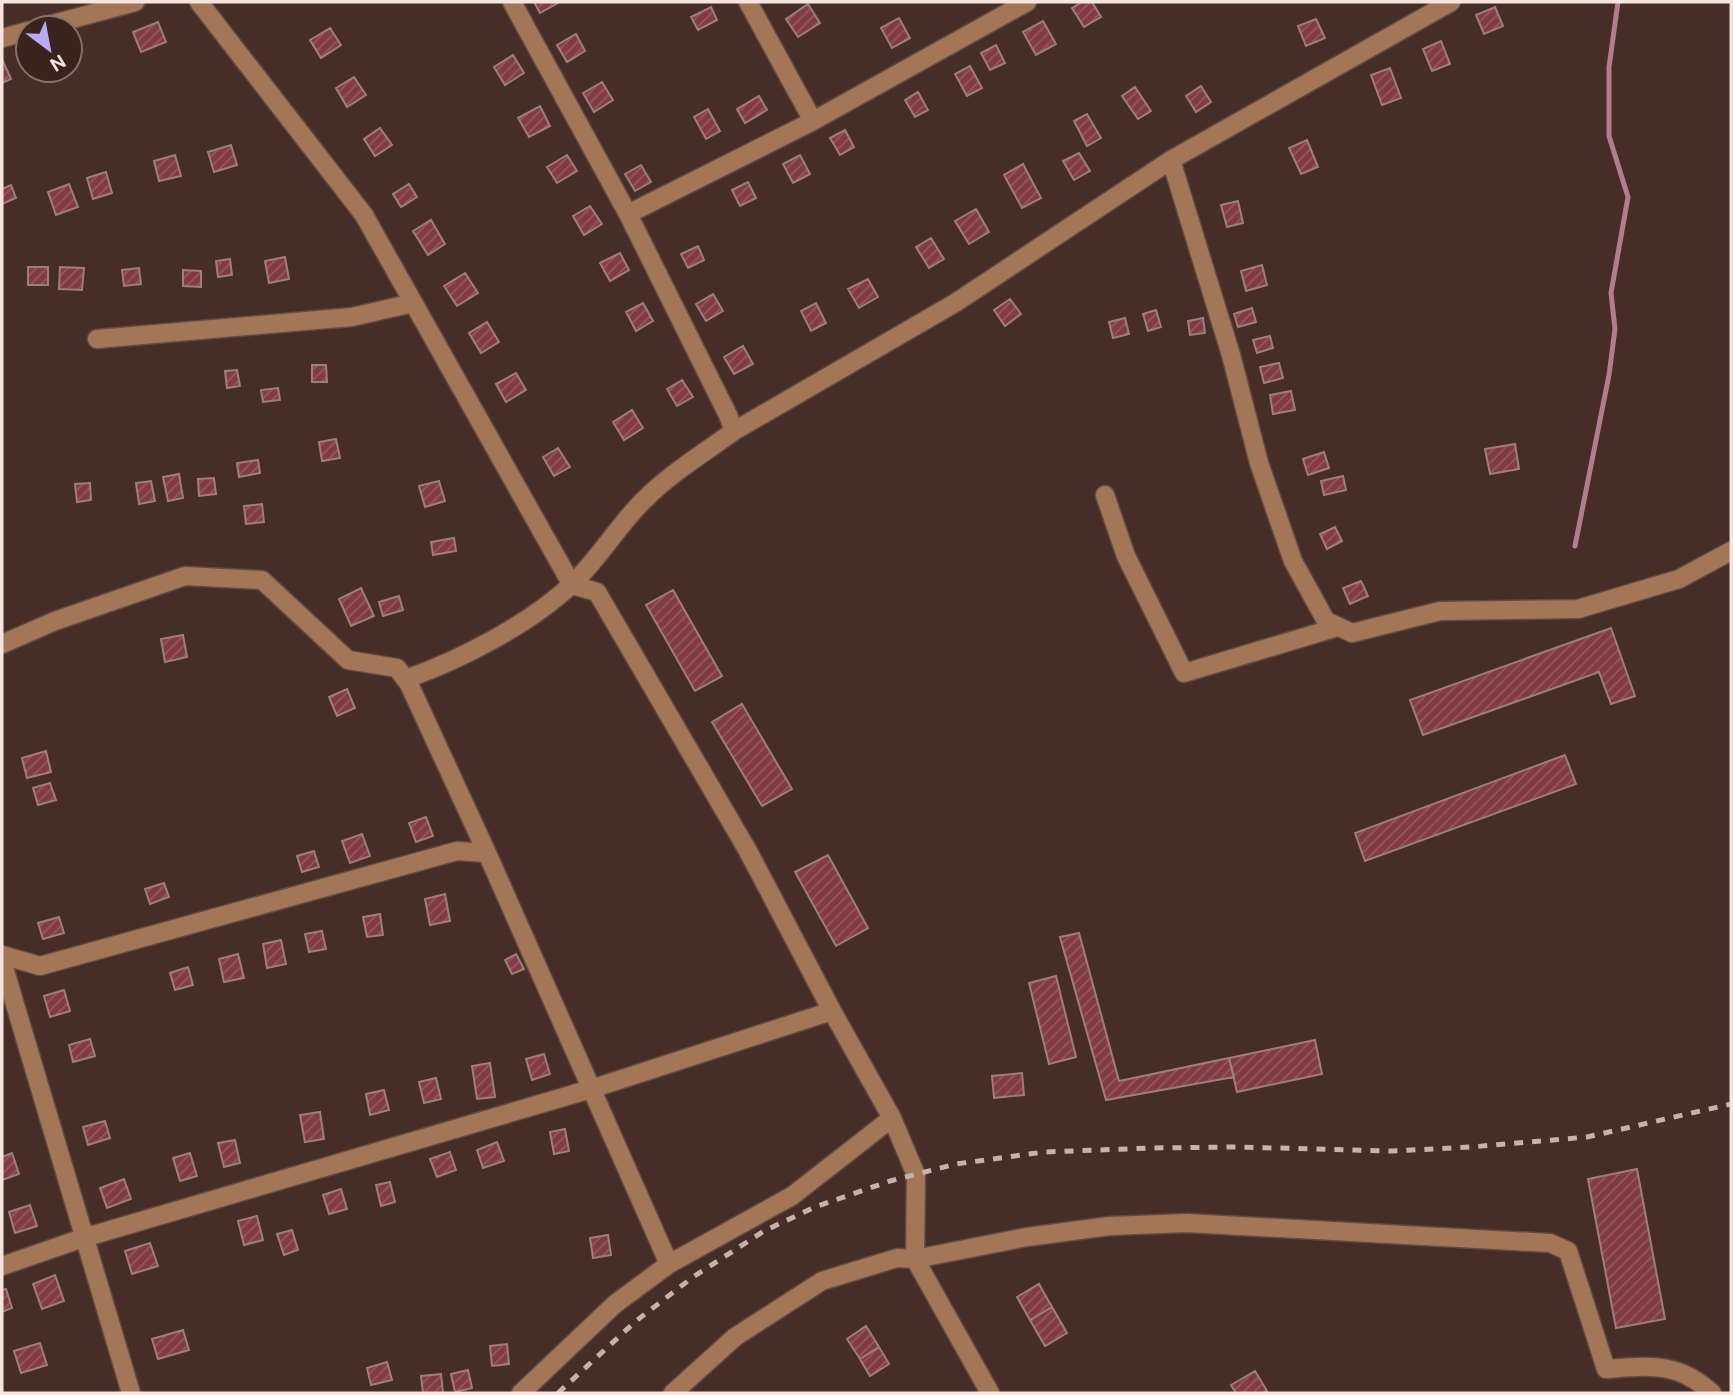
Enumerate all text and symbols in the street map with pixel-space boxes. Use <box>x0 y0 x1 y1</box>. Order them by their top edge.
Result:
north arrow <box>14 14 84 84</box>
text: N <box>45 49 70 77</box>

